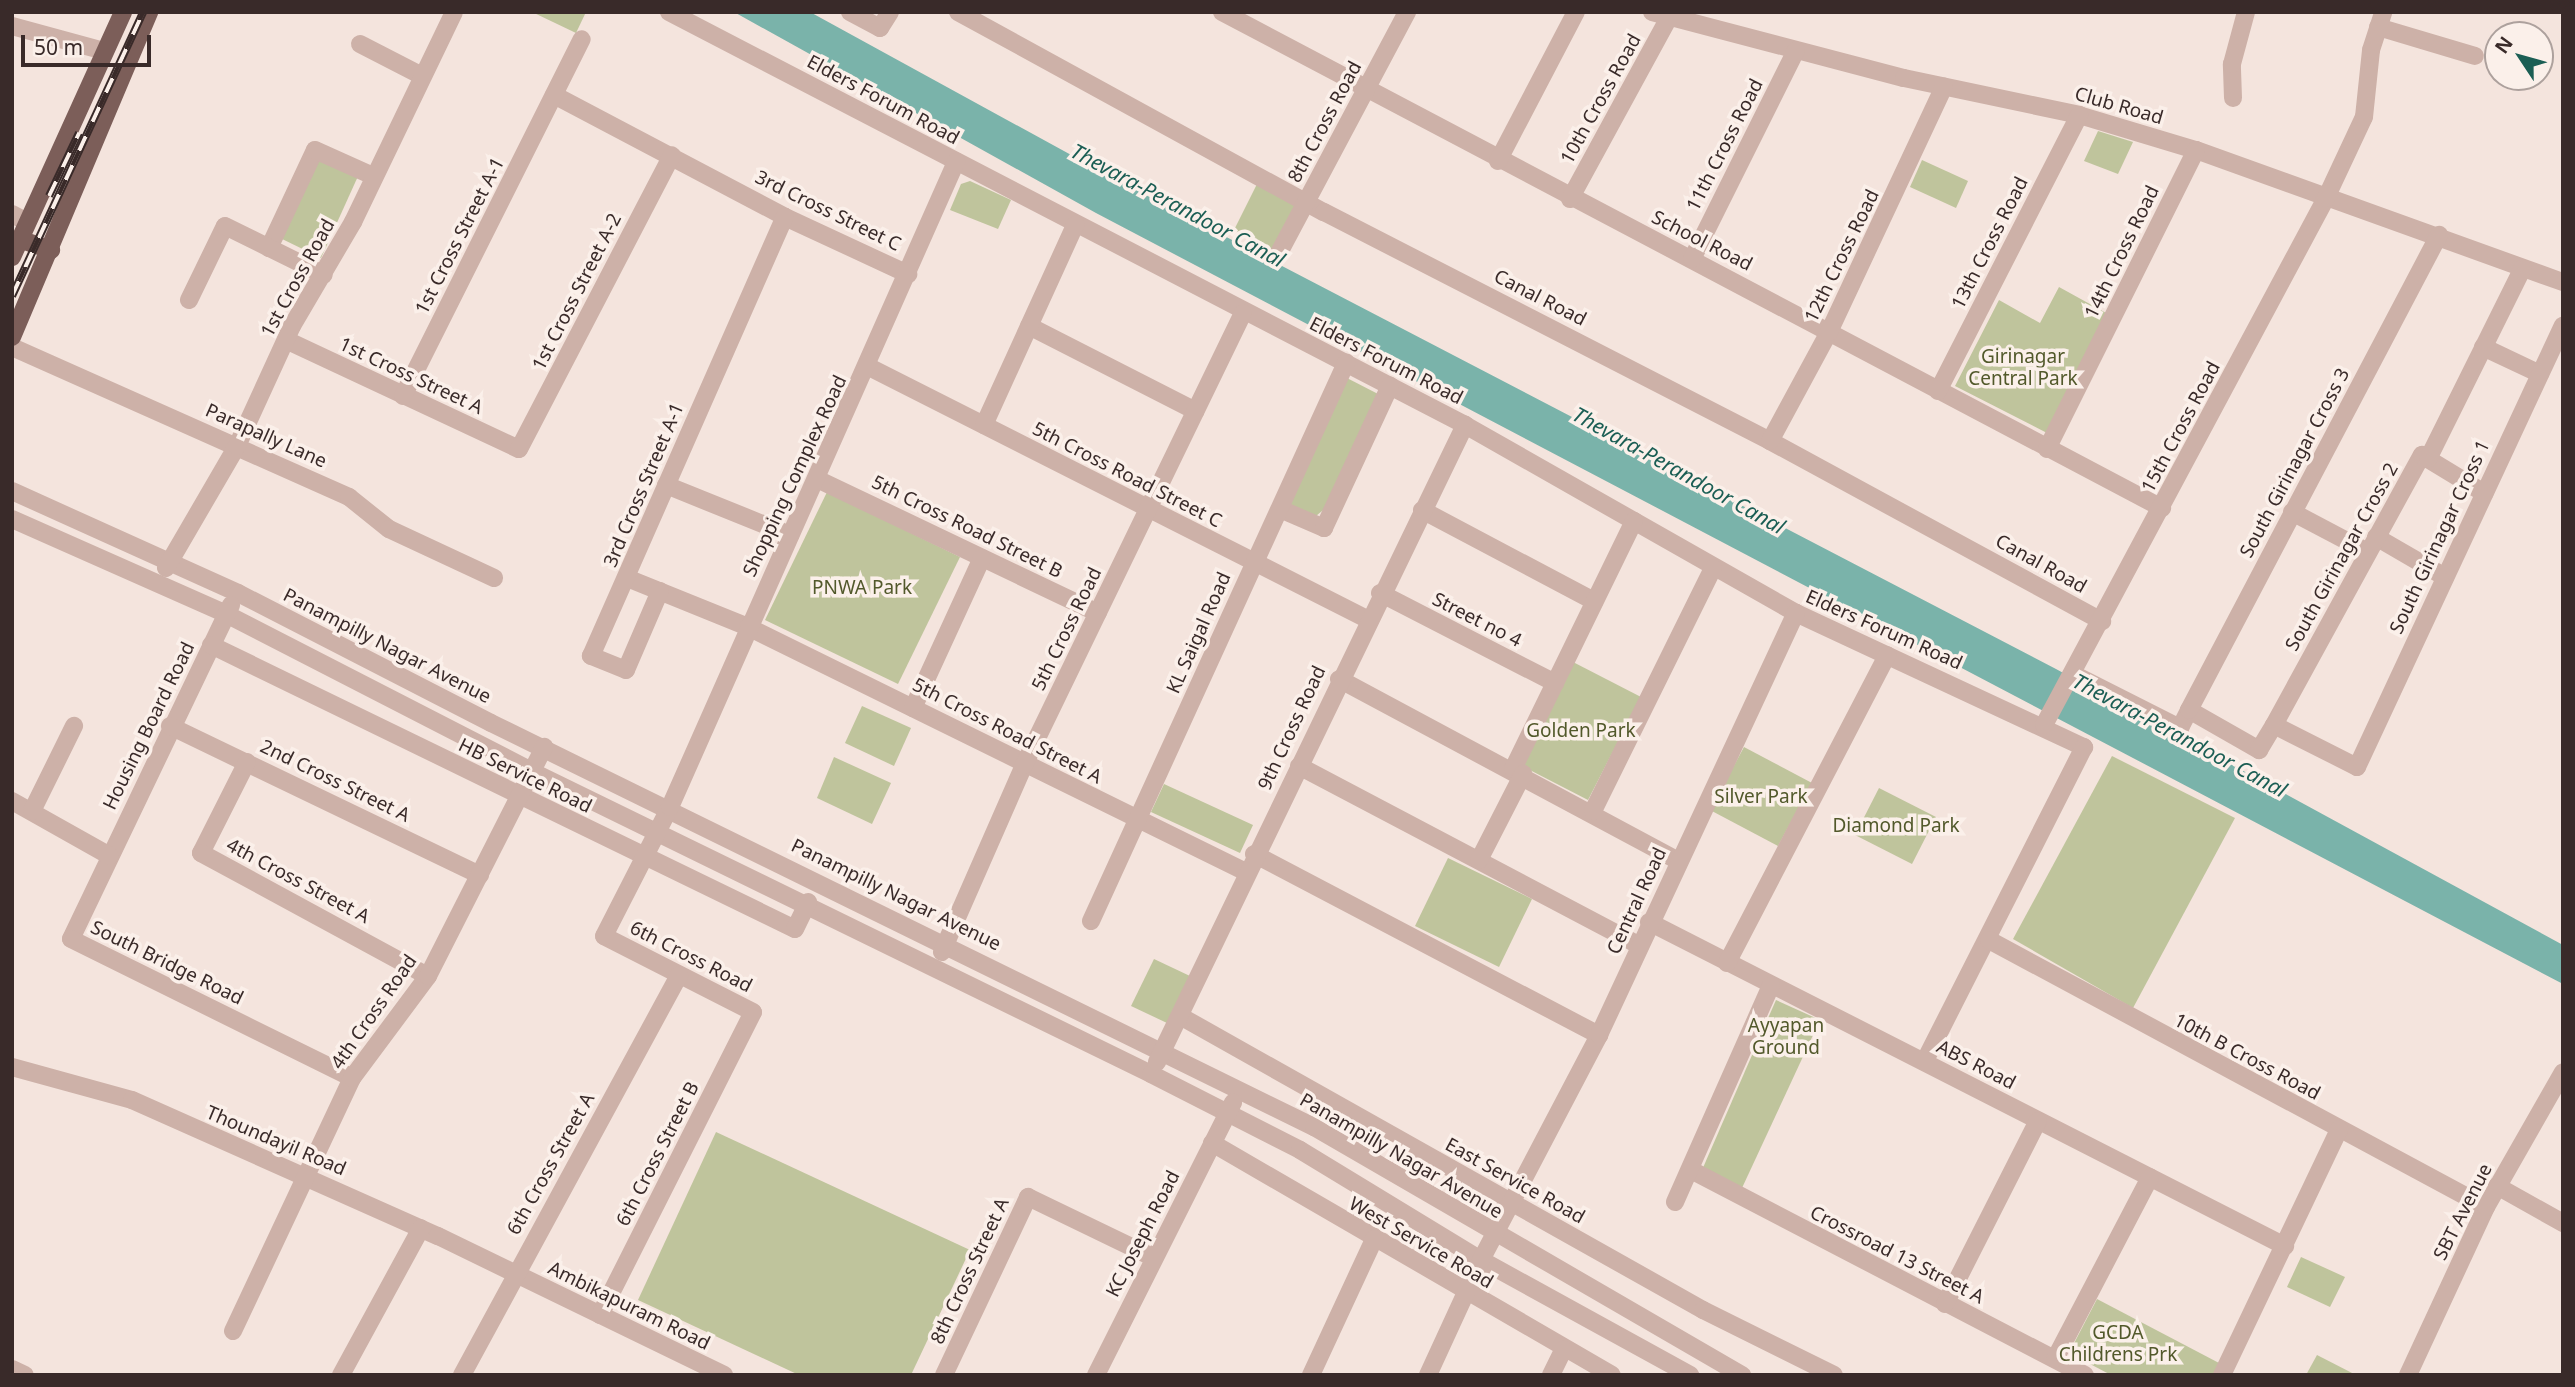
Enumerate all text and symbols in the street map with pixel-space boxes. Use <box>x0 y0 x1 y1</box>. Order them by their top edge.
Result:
scale bar <box>24 21 154 65</box>
north arrow <box>2484 21 2554 91</box>
street label: 10th Cross Road <box>1556 30 1646 168</box>
text: N <box>2489 31 2519 59</box>
text: 50 m <box>34 33 83 61</box>
street label: Elders Forum Road <box>803 50 963 150</box>
street label: 8th Cross Road <box>1283 57 1367 187</box>
street label: 11th Cross Road <box>1682 75 1768 215</box>
street label: Club Road <box>2072 83 2166 129</box>
water label: Thevara-Perandoor Canal <box>1067 138 1289 272</box>
street label: 1st Cross Street A-1 <box>411 154 509 318</box>
street label: 3rd Cross Street C <box>752 166 904 256</box>
street label: 13th Cross Road <box>1947 173 2033 313</box>
street label: 14th Cross Road <box>2080 182 2164 322</box>
street label: 12th Cross Road <box>1800 186 1884 326</box>
street label: School Road <box>1648 206 1756 276</box>
street label: 1st Cross Street A-2 <box>528 210 626 374</box>
street label: 1st Cross Road <box>256 215 340 341</box>
street label: Canal Road <box>1490 265 1590 331</box>
street label: Elders Forum Road <box>1306 312 1466 410</box>
street label: 1st Cross Street A <box>335 333 487 419</box>
park label: Girinagar Central Park <box>1968 346 2078 390</box>
street label: 15th Cross Road <box>2137 358 2225 496</box>
street label: South Girinagar Cross 3 <box>2235 364 2355 562</box>
street label: Shopping Complex Road <box>738 372 852 580</box>
street label: Parapally Lane <box>202 399 330 473</box>
street label: 3rd Cross Street A-1 <box>599 399 689 571</box>
water label: Thevara-Perandoor Canal <box>1569 401 1789 539</box>
street label: 5th Cross Road Street C <box>1029 417 1225 533</box>
street label: South Girinagar Cross 1 <box>2385 436 2495 638</box>
street label: South Girinagar Cross 2 <box>2281 459 2403 655</box>
street label: 5th Cross Road Street B <box>868 471 1066 583</box>
street label: Canal Road <box>1991 530 2091 598</box>
street label: 5th Cross Road <box>1027 564 1107 694</box>
street label: KL Saigal Road <box>1162 569 1236 697</box>
park label: PNWA Park <box>812 577 912 599</box>
street label: Panampilly Nagar Avenue <box>279 584 495 708</box>
street label: Elders Forum Road <box>1802 585 1966 675</box>
street label: Street no 4 <box>1429 588 1525 652</box>
street label: Housing Board Road <box>98 638 200 814</box>
street label: 9th Cross Road <box>1253 662 1331 794</box>
water label: Thevara-Perandoor Canal <box>2069 668 2291 802</box>
street label: 5th Cross Road Street A <box>909 673 1105 789</box>
park label: Golden Park <box>1526 720 1636 742</box>
street label: HB Service Road <box>455 734 595 818</box>
street label: 2nd Cross Street A <box>257 735 413 827</box>
park label: Silver Park <box>1714 786 1808 808</box>
park label: Diamond Park <box>1832 815 1960 837</box>
street label: 4th Cross Street A <box>223 834 373 928</box>
street label: Panampilly Nagar Avenue <box>788 834 1004 956</box>
street label: Central Road <box>1602 844 1672 958</box>
street label: South Bridge Road <box>87 916 247 1010</box>
street label: 6th Cross Road <box>626 916 756 998</box>
street label: 4th Cross Road <box>326 951 422 1073</box>
street label: 10th B Cross Road <box>2170 1009 2324 1105</box>
park label: Ayyapan Ground <box>1748 1015 1824 1059</box>
street label: ABS Road <box>1933 1035 2019 1095</box>
street label: 6th Cross Street B <box>612 1078 704 1230</box>
street label: 6th Cross Street A <box>503 1089 599 1239</box>
street label: Panampilly Nagar Avenue <box>1296 1089 1506 1223</box>
street label: Thoundayil Road <box>203 1101 349 1181</box>
street label: East Service Road <box>1441 1133 1589 1229</box>
street label: SBT Avenue <box>2429 1160 2497 1264</box>
street label: KC Joseph Road <box>1101 1167 1185 1301</box>
street label: West Service Road <box>1345 1192 1497 1294</box>
street label: 8th Cross Street A <box>926 1194 1014 1348</box>
street label: Crossroad 13 Street A <box>1806 1201 1988 1309</box>
street label: Ambikapuram Road <box>544 1257 714 1355</box>
park label: GCDA Childrens Prk <box>2059 1322 2177 1366</box>

